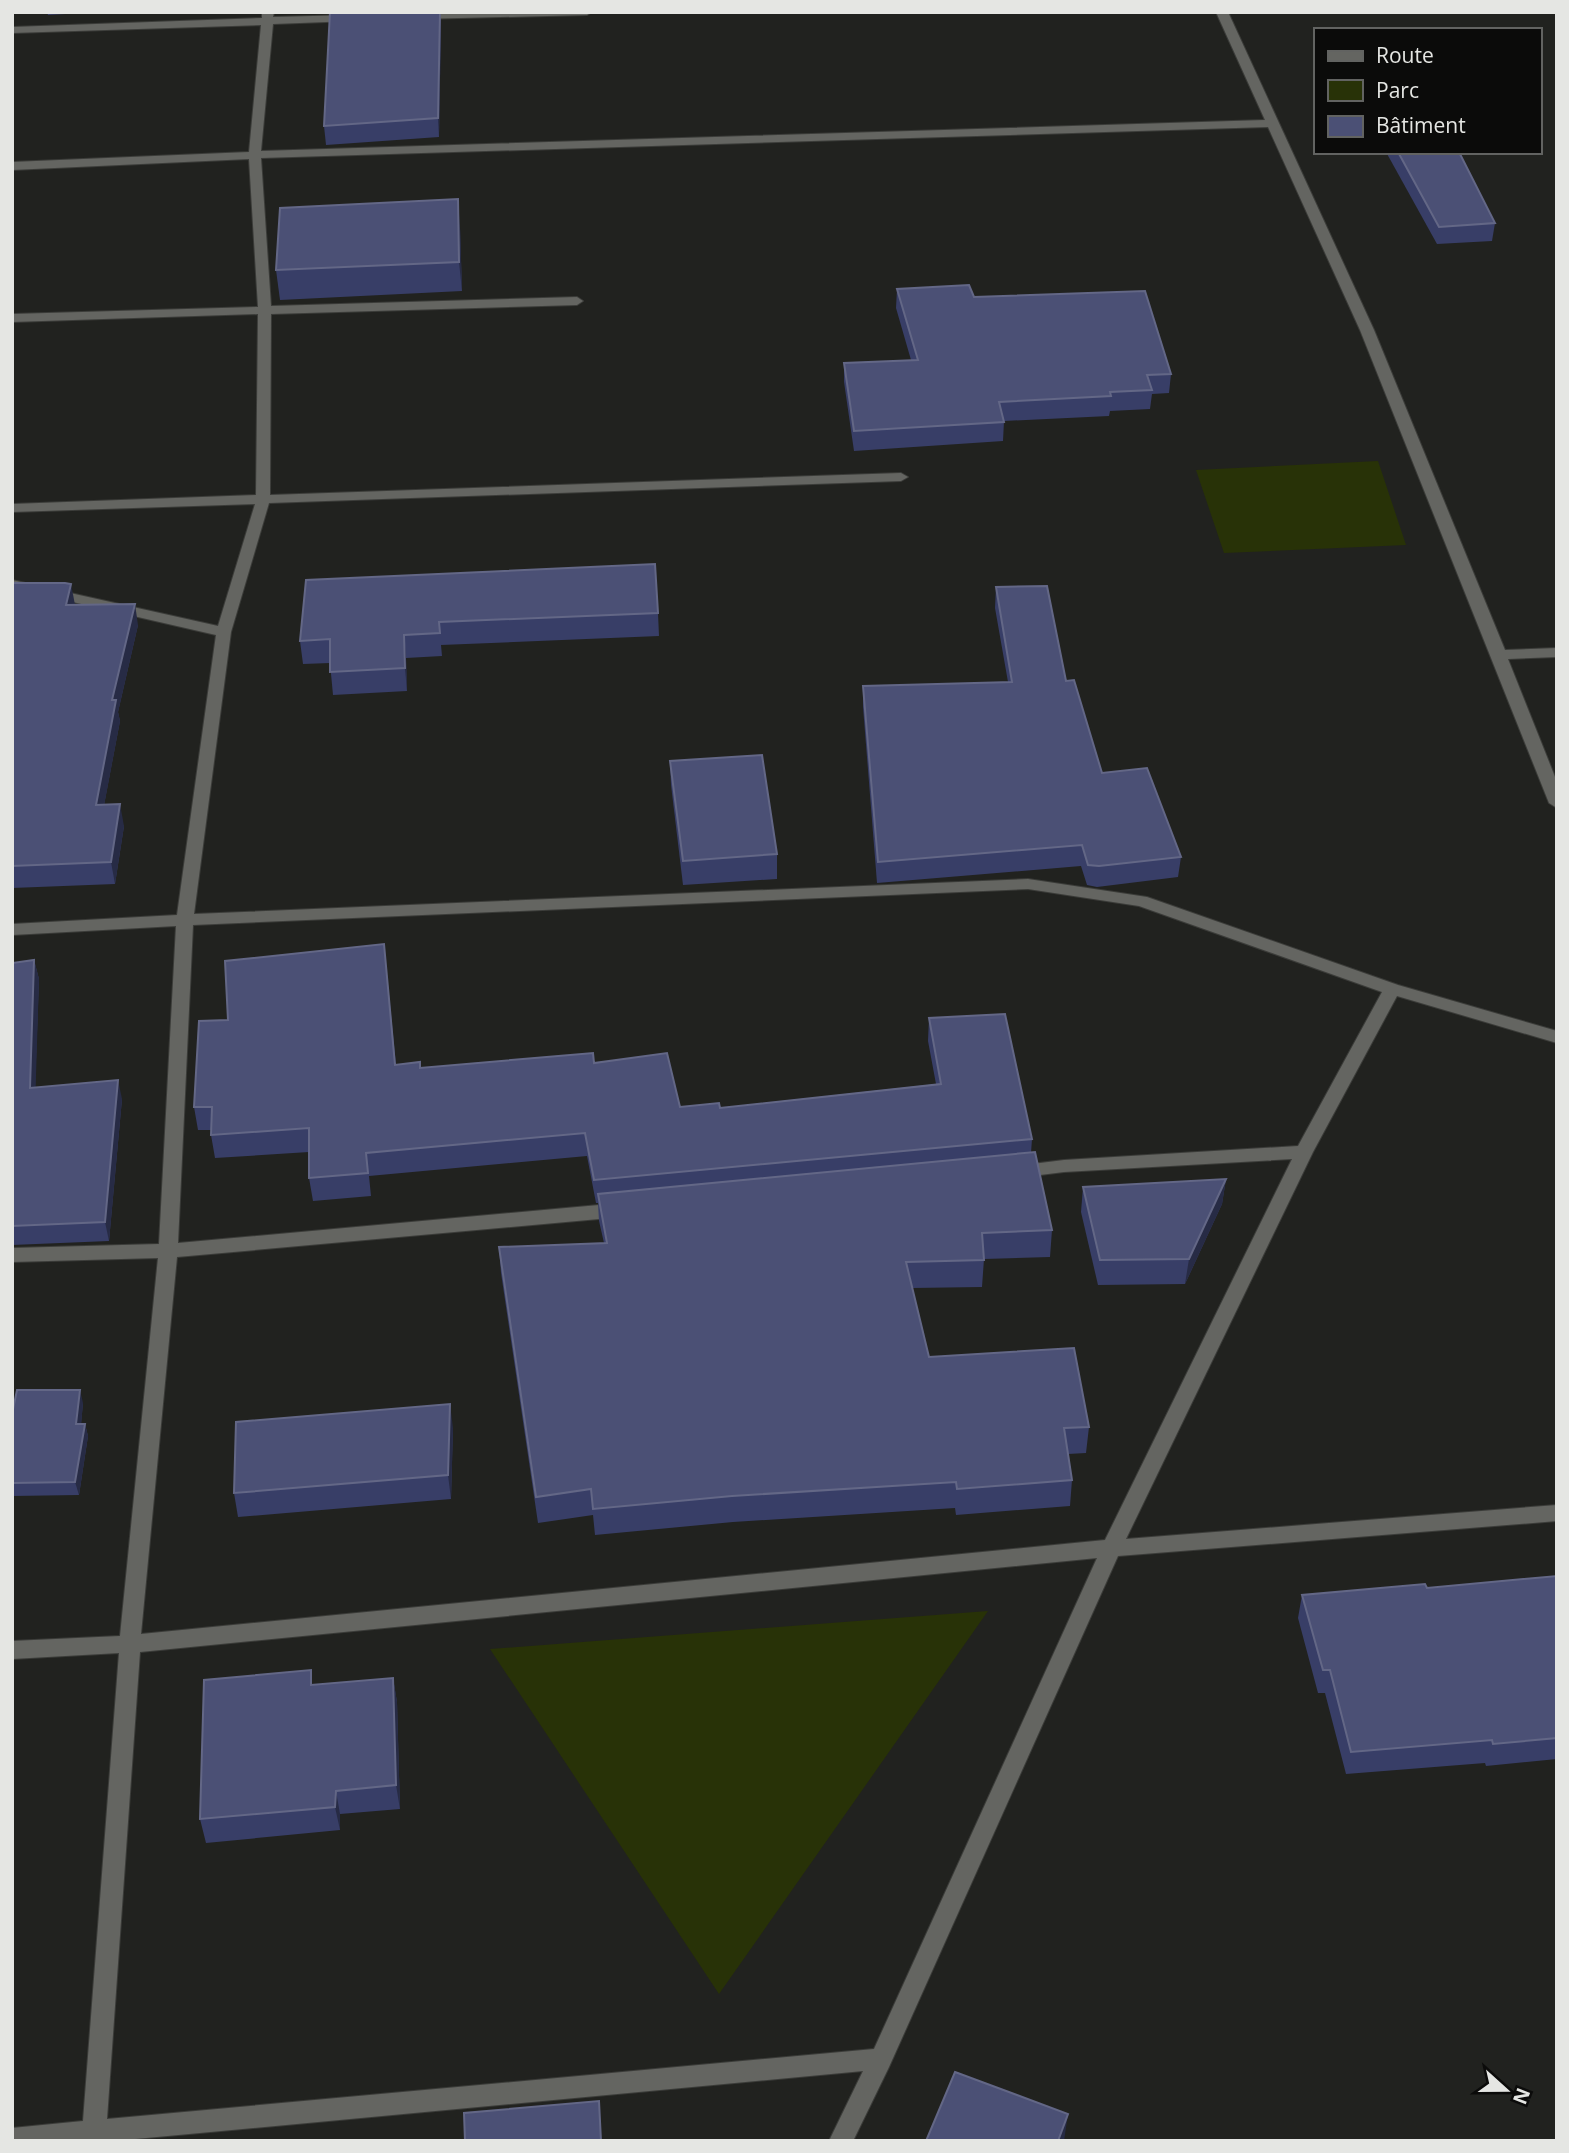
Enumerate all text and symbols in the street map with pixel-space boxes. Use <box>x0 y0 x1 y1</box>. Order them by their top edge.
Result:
legend <box>1314 28 1541 154</box>
text: Route <box>1376 41 1434 69</box>
text: Parc <box>1376 76 1419 104</box>
text: Bâtiment <box>1376 111 1466 139</box>
north arrow <box>1471 2055 1541 2125</box>
text: N <box>1507 2084 1537 2108</box>

